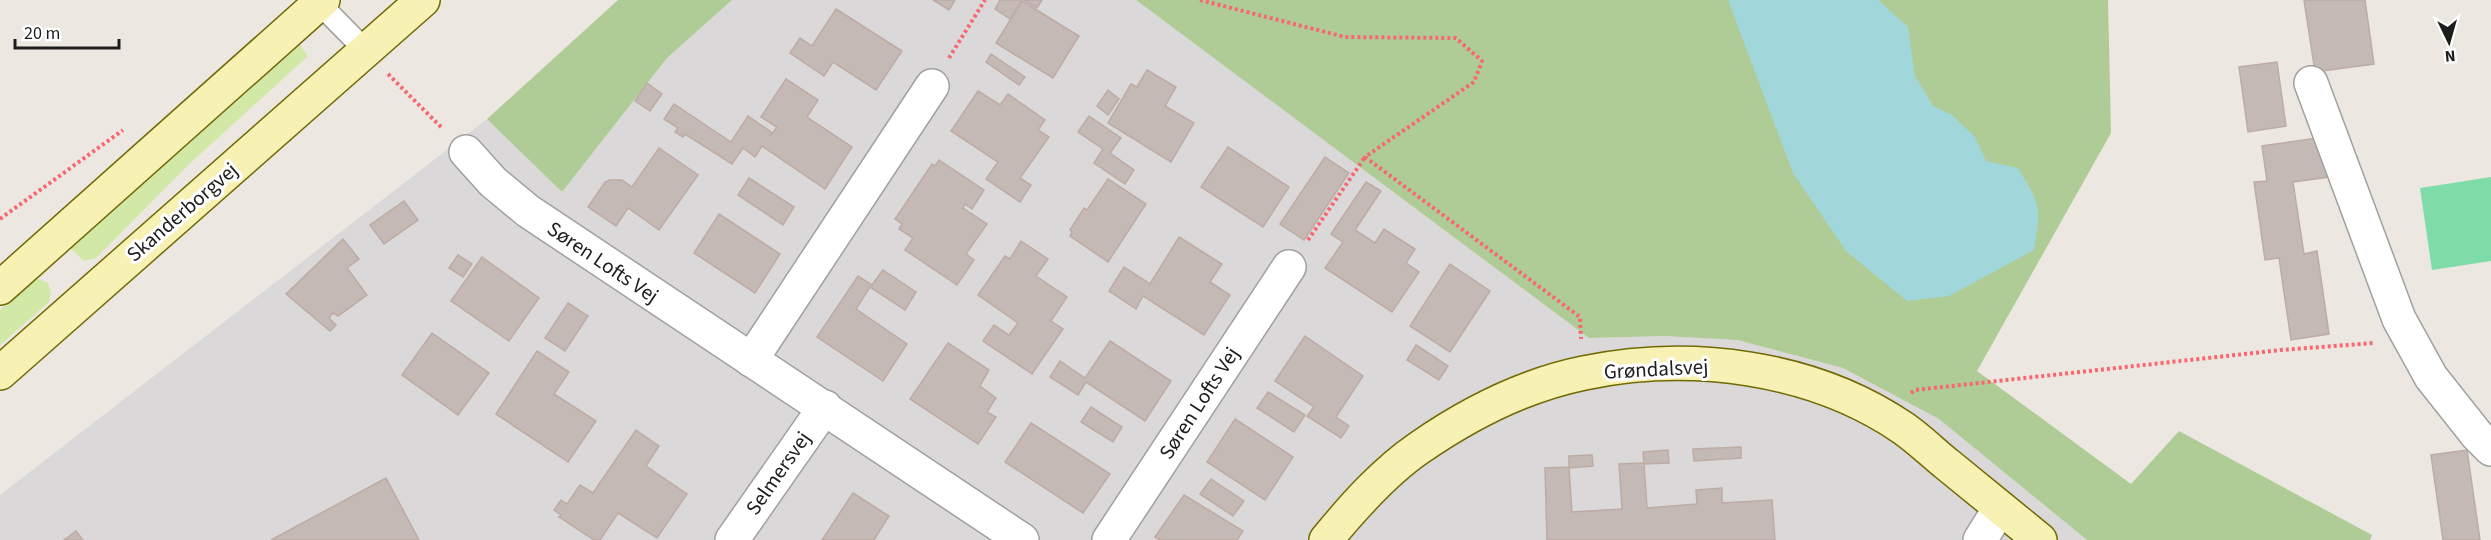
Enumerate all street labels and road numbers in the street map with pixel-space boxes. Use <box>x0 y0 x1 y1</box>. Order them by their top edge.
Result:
street label: Skanderborgvej <box>120 155 244 269</box>
street label: Søren Lofts Vej <box>541 214 665 310</box>
street label: Søren Lofts Vej <box>1151 341 1247 465</box>
street label: Grøndalsvej <box>1603 351 1709 387</box>
street label: Selmersvej <box>738 425 818 521</box>

